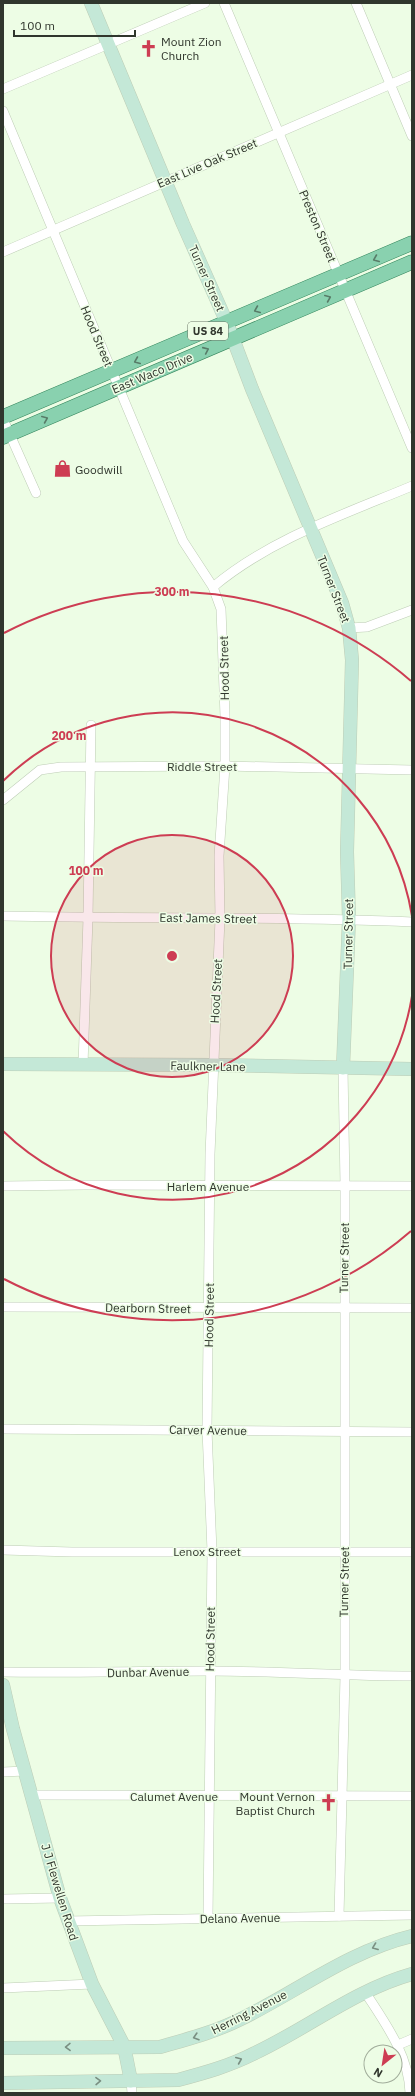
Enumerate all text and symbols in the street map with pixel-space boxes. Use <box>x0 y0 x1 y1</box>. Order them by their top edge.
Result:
scale bar <box>14 12 135 38</box>
text: 100 m <box>20 18 55 33</box>
place label: Mount Zion Church <box>161 34 222 63</box>
church icon: Mount Zion Church <box>138 38 158 58</box>
street label: East Live Oak Street <box>155 135 259 191</box>
street label: Preston Street <box>296 187 340 265</box>
street label: Turner Street <box>186 242 228 314</box>
one-way arrow <box>373 254 380 262</box>
one-way arrow <box>324 295 331 303</box>
street label: Hood Street <box>77 303 117 369</box>
one-way arrow <box>253 305 261 313</box>
road number: US 84 <box>188 322 228 340</box>
one-way arrow <box>202 346 209 354</box>
street label: East Waco Drive <box>109 349 195 397</box>
one-way arrow <box>134 356 142 364</box>
one-way arrow <box>41 416 48 424</box>
shop icon: Goodwill <box>52 459 72 479</box>
place label: Goodwill <box>75 462 122 477</box>
street label: Turner Street <box>314 553 354 625</box>
text: 300 m <box>154 584 190 599</box>
street label: Hood Street <box>216 636 232 700</box>
text: 200 m <box>51 728 87 743</box>
street label: Riddle Street <box>167 759 237 774</box>
text: 100 m <box>68 863 104 878</box>
street label: Turner Street <box>340 898 356 970</box>
street label: East James Street <box>159 910 257 926</box>
centre of rings <box>165 949 179 963</box>
street label: Hood Street <box>207 958 225 1024</box>
street label: Faulkner Lane <box>170 1058 246 1074</box>
street label: Harlem Avenue <box>167 1179 250 1194</box>
street label: Turner Street <box>336 1222 352 1294</box>
street label: Hood Street <box>201 1283 217 1347</box>
street label: Dearborn Street <box>105 1300 191 1316</box>
street label: Carver Avenue <box>169 1422 248 1438</box>
street label: Lenox Street <box>173 1544 241 1559</box>
street label: Turner Street <box>336 1546 352 1618</box>
street label: Hood Street <box>202 1607 218 1671</box>
street label: Dunbar Avenue <box>107 1664 190 1680</box>
street label: Calumet Avenue <box>130 1789 218 1804</box>
place label: Mount Vernon Baptist Church <box>236 1789 315 1818</box>
church icon: Mount Vernon Baptist Church <box>318 1793 338 1813</box>
street label: J J Flewellen Road <box>38 1842 82 1942</box>
street label: Delano Avenue <box>200 1910 281 1926</box>
one-way arrow <box>371 1943 378 1951</box>
street label: Herring Avenue <box>209 1986 290 2038</box>
one-way arrow <box>193 2032 200 2041</box>
one-way arrow <box>65 2043 71 2052</box>
north arrow <box>363 2044 403 2084</box>
one-way arrow <box>235 2057 242 2065</box>
text: N <box>371 2065 385 2081</box>
one-way arrow <box>95 2077 101 2085</box>

